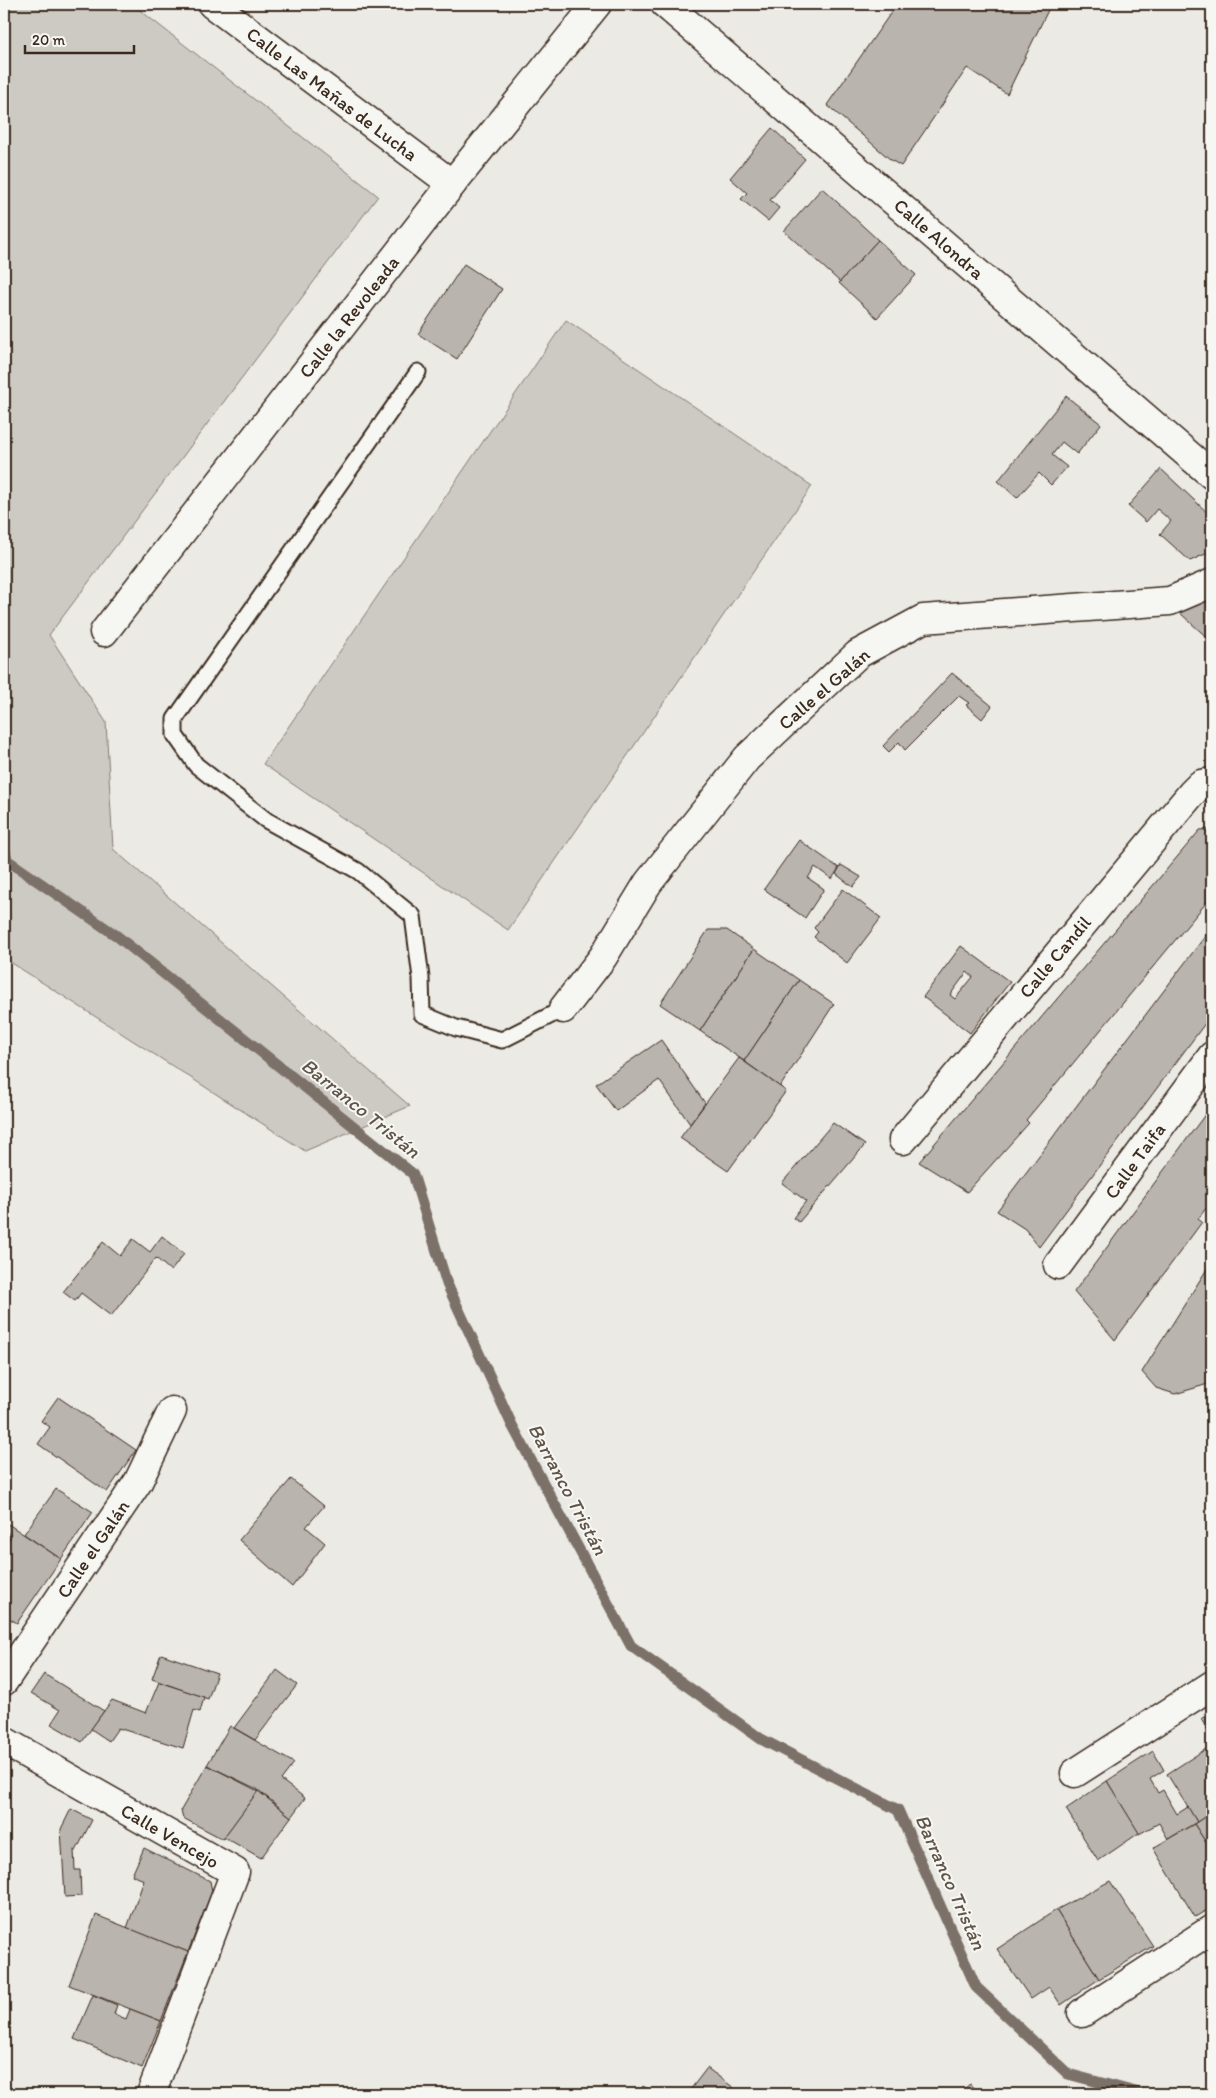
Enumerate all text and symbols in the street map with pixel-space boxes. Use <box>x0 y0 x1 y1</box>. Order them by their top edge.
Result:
scale bar <box>25 22 134 54</box>
street label: Calle Las Mañas de Lucha <box>242 22 422 166</box>
text: 20 m <box>32 31 66 49</box>
street label: Calle Alondra <box>889 194 989 284</box>
street label: Calle la Revoleada <box>294 251 404 383</box>
street label: Calle el Galán <box>774 643 874 735</box>
street label: Calle Candil <box>1014 911 1096 1003</box>
water label: Barranco Tristán <box>297 1053 425 1163</box>
street label: Calle Taifa <box>1100 1119 1170 1203</box>
water label: Barranco Tristán <box>523 1419 613 1559</box>
street label: Calle el Galán <box>52 1496 134 1602</box>
street label: Calle Vencejo <box>117 1799 223 1873</box>
water label: Barranco Tristán <box>910 1811 992 1954</box>

